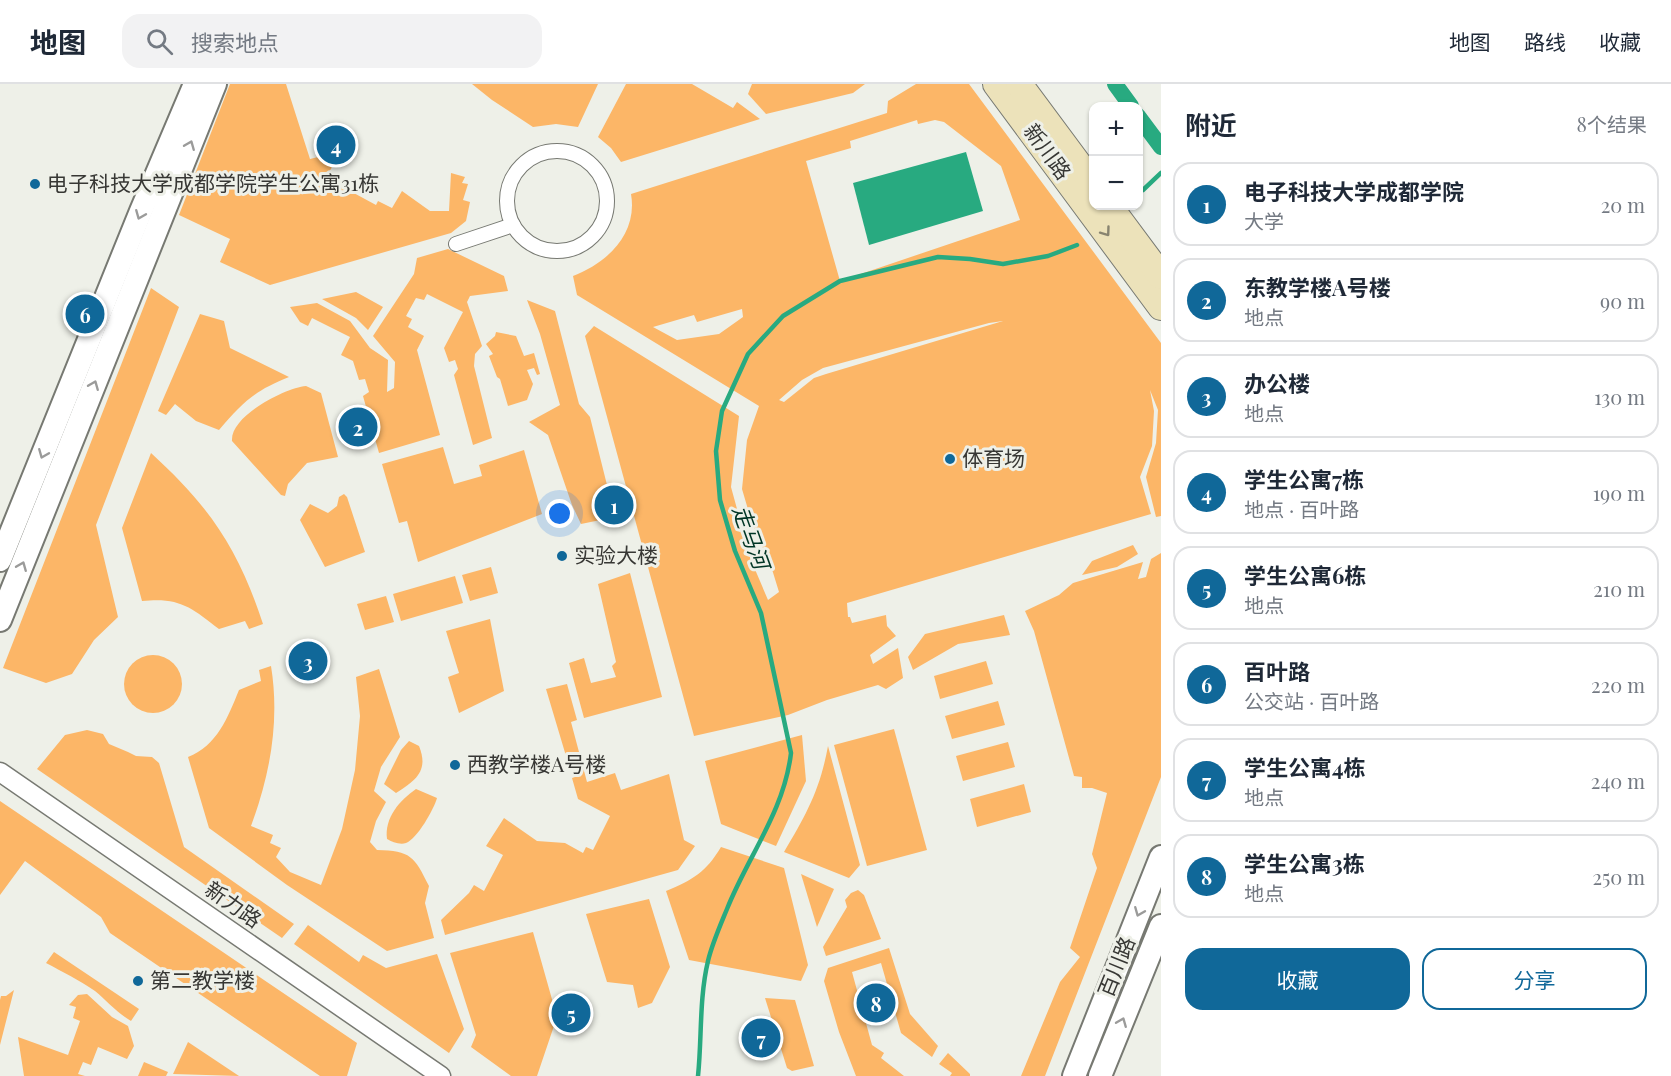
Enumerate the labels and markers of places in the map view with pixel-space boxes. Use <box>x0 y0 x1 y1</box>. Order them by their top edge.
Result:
pin: 4 <box>316 122 356 168</box>
place label: 电子科技大学成都学院学生公寓31栋 <box>47 168 379 196</box>
marker: 电子科技大学成都学院学生公寓31栋 <box>28 177 42 191</box>
pin: 6 <box>66 292 104 336</box>
pin: 2 <box>338 404 378 450</box>
place label: 体育场 <box>962 443 1025 471</box>
marker: 体育场 <box>943 452 957 466</box>
pin: 1 <box>594 482 634 528</box>
place label: 实验大楼 <box>574 540 658 568</box>
marker: 实验大楼 <box>555 549 569 563</box>
pin: 3 <box>288 638 328 684</box>
place label: 西教学楼A号楼 <box>467 749 606 777</box>
marker: 西教学楼A号楼 <box>448 758 462 772</box>
place label: 第二教学楼 <box>150 965 255 993</box>
marker: 第二教学楼 <box>131 974 145 988</box>
pin: 8 <box>856 980 896 1026</box>
pin: 5 <box>552 990 590 1036</box>
pin: 7 <box>742 1016 780 1060</box>

